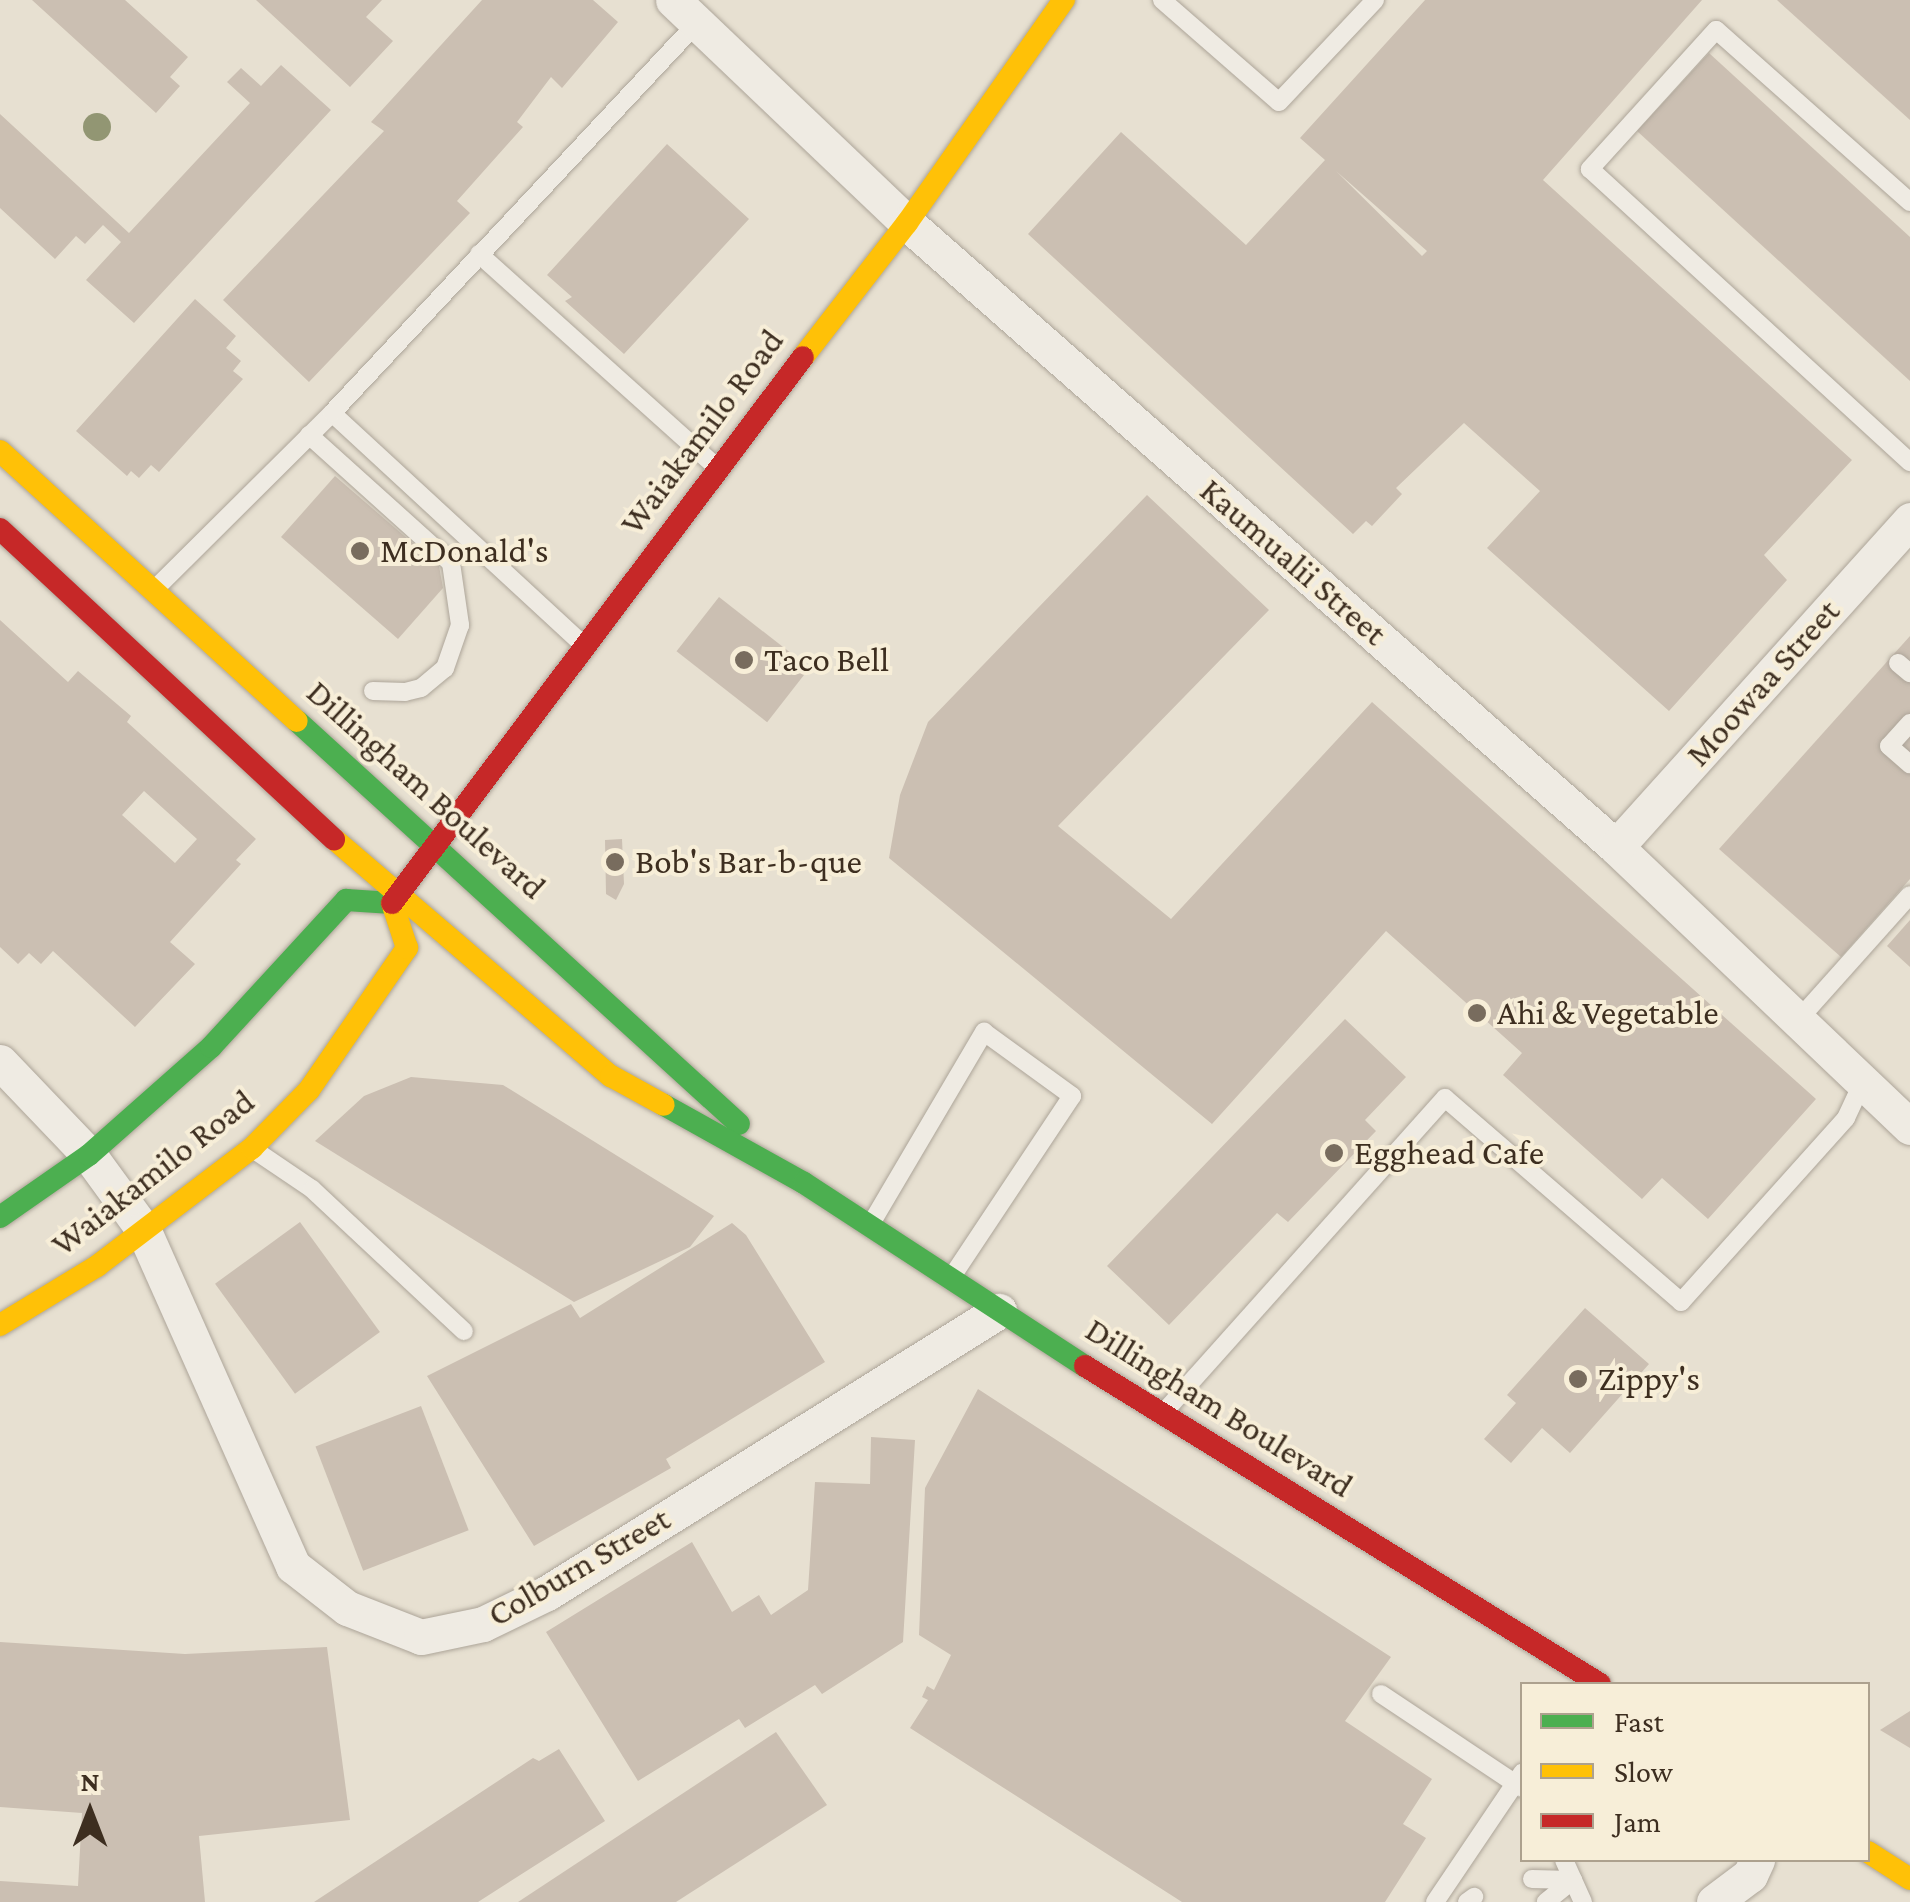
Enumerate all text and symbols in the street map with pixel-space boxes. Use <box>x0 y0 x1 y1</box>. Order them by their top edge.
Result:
street label: Waiakamilo Road <box>611 321 793 543</box>
street label: Kaumualii Street <box>1191 470 1395 654</box>
place label: McDonald's <box>380 530 549 572</box>
marker: McDonald's <box>349 540 371 562</box>
street label: Moowaa Street <box>1677 591 1849 775</box>
place label: Taco Bell <box>764 639 889 681</box>
marker: Taco Bell <box>733 649 755 671</box>
street label: Dillingham Boulevard <box>298 672 554 908</box>
place label: Bob's Bar-b-que <box>635 841 862 883</box>
marker: Bob's Bar-b-que <box>604 851 626 873</box>
place label: Ahi & Vegetable <box>1497 992 1719 1034</box>
marker: Ahi & Vegetable <box>1466 1002 1488 1024</box>
street label: Waiakamilo Road <box>43 1081 263 1265</box>
place label: Egghead Cafe <box>1354 1132 1544 1174</box>
marker: Egghead Cafe <box>1323 1142 1345 1164</box>
street label: Dillingham Boulevard <box>1078 1309 1360 1507</box>
place label: Zippy's <box>1598 1358 1700 1400</box>
marker: Zippy's <box>1567 1368 1589 1390</box>
street label: Colburn Street <box>480 1498 678 1636</box>
legend <box>1520 1682 1870 1862</box>
text: Fast <box>1614 1705 1664 1738</box>
text: Slow <box>1614 1755 1673 1788</box>
north arrow <box>40 1762 140 1862</box>
text: N <box>80 1766 100 1797</box>
text: Jam <box>1614 1805 1661 1838</box>

